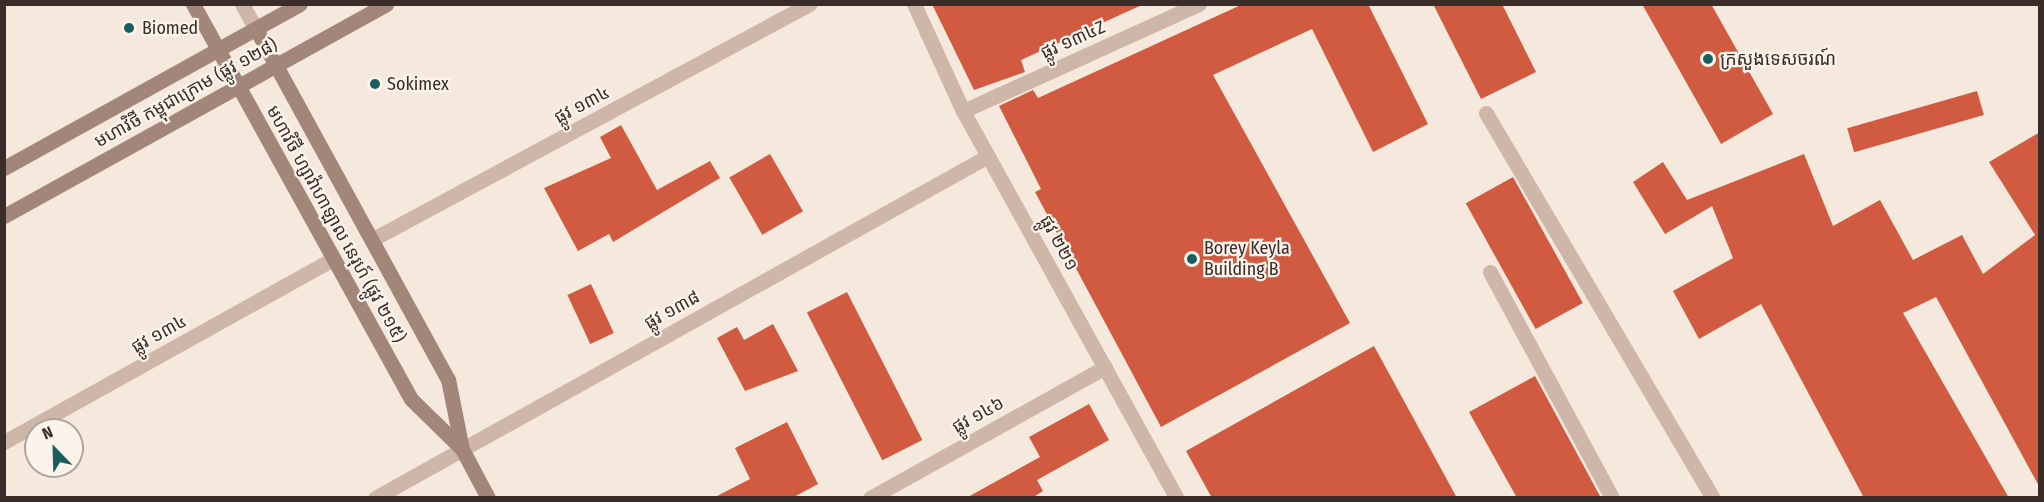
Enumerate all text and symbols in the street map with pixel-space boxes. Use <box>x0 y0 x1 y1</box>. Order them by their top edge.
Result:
street label: ផ្លូវ ១៣៤Z <box>1037 16 1109 64</box>
place label: Biomed <box>142 17 198 39</box>
marker: Biomed <box>120 19 138 37</box>
street label: មហាវិថី កម្ពុជាក្រោម (ផ្លូវ ១២៨) <box>91 34 281 152</box>
place label: ក្រសួងទេសចរណ៍ <box>1720 48 1836 70</box>
marker: ក្រសួងទេសចរណ៍ <box>1701 52 1715 66</box>
place label: Sokimex <box>387 73 449 95</box>
marker: Sokimex <box>368 77 382 91</box>
street label: ផ្លូវ ១៣៤ <box>550 81 614 129</box>
street label: មហាវិថី ហ្សាវ៉ាហាឡាល នេរុហ៍ (ផ្លូវ ២១៥) <box>262 102 410 346</box>
street label: ផ្លូវ ២២១ <box>1035 212 1083 274</box>
place label: Borey Keyla Building B <box>1204 238 1290 280</box>
marker: Borey Keyla Building B <box>1185 252 1199 266</box>
street label: ផ្លូវ ១៣៨ <box>641 286 703 334</box>
street label: ផ្លូវ ១៣៤ <box>128 310 190 358</box>
street label: ផ្លូវ ១៤៦ <box>948 392 1008 438</box>
north arrow <box>24 418 84 478</box>
text: N <box>39 422 56 443</box>

